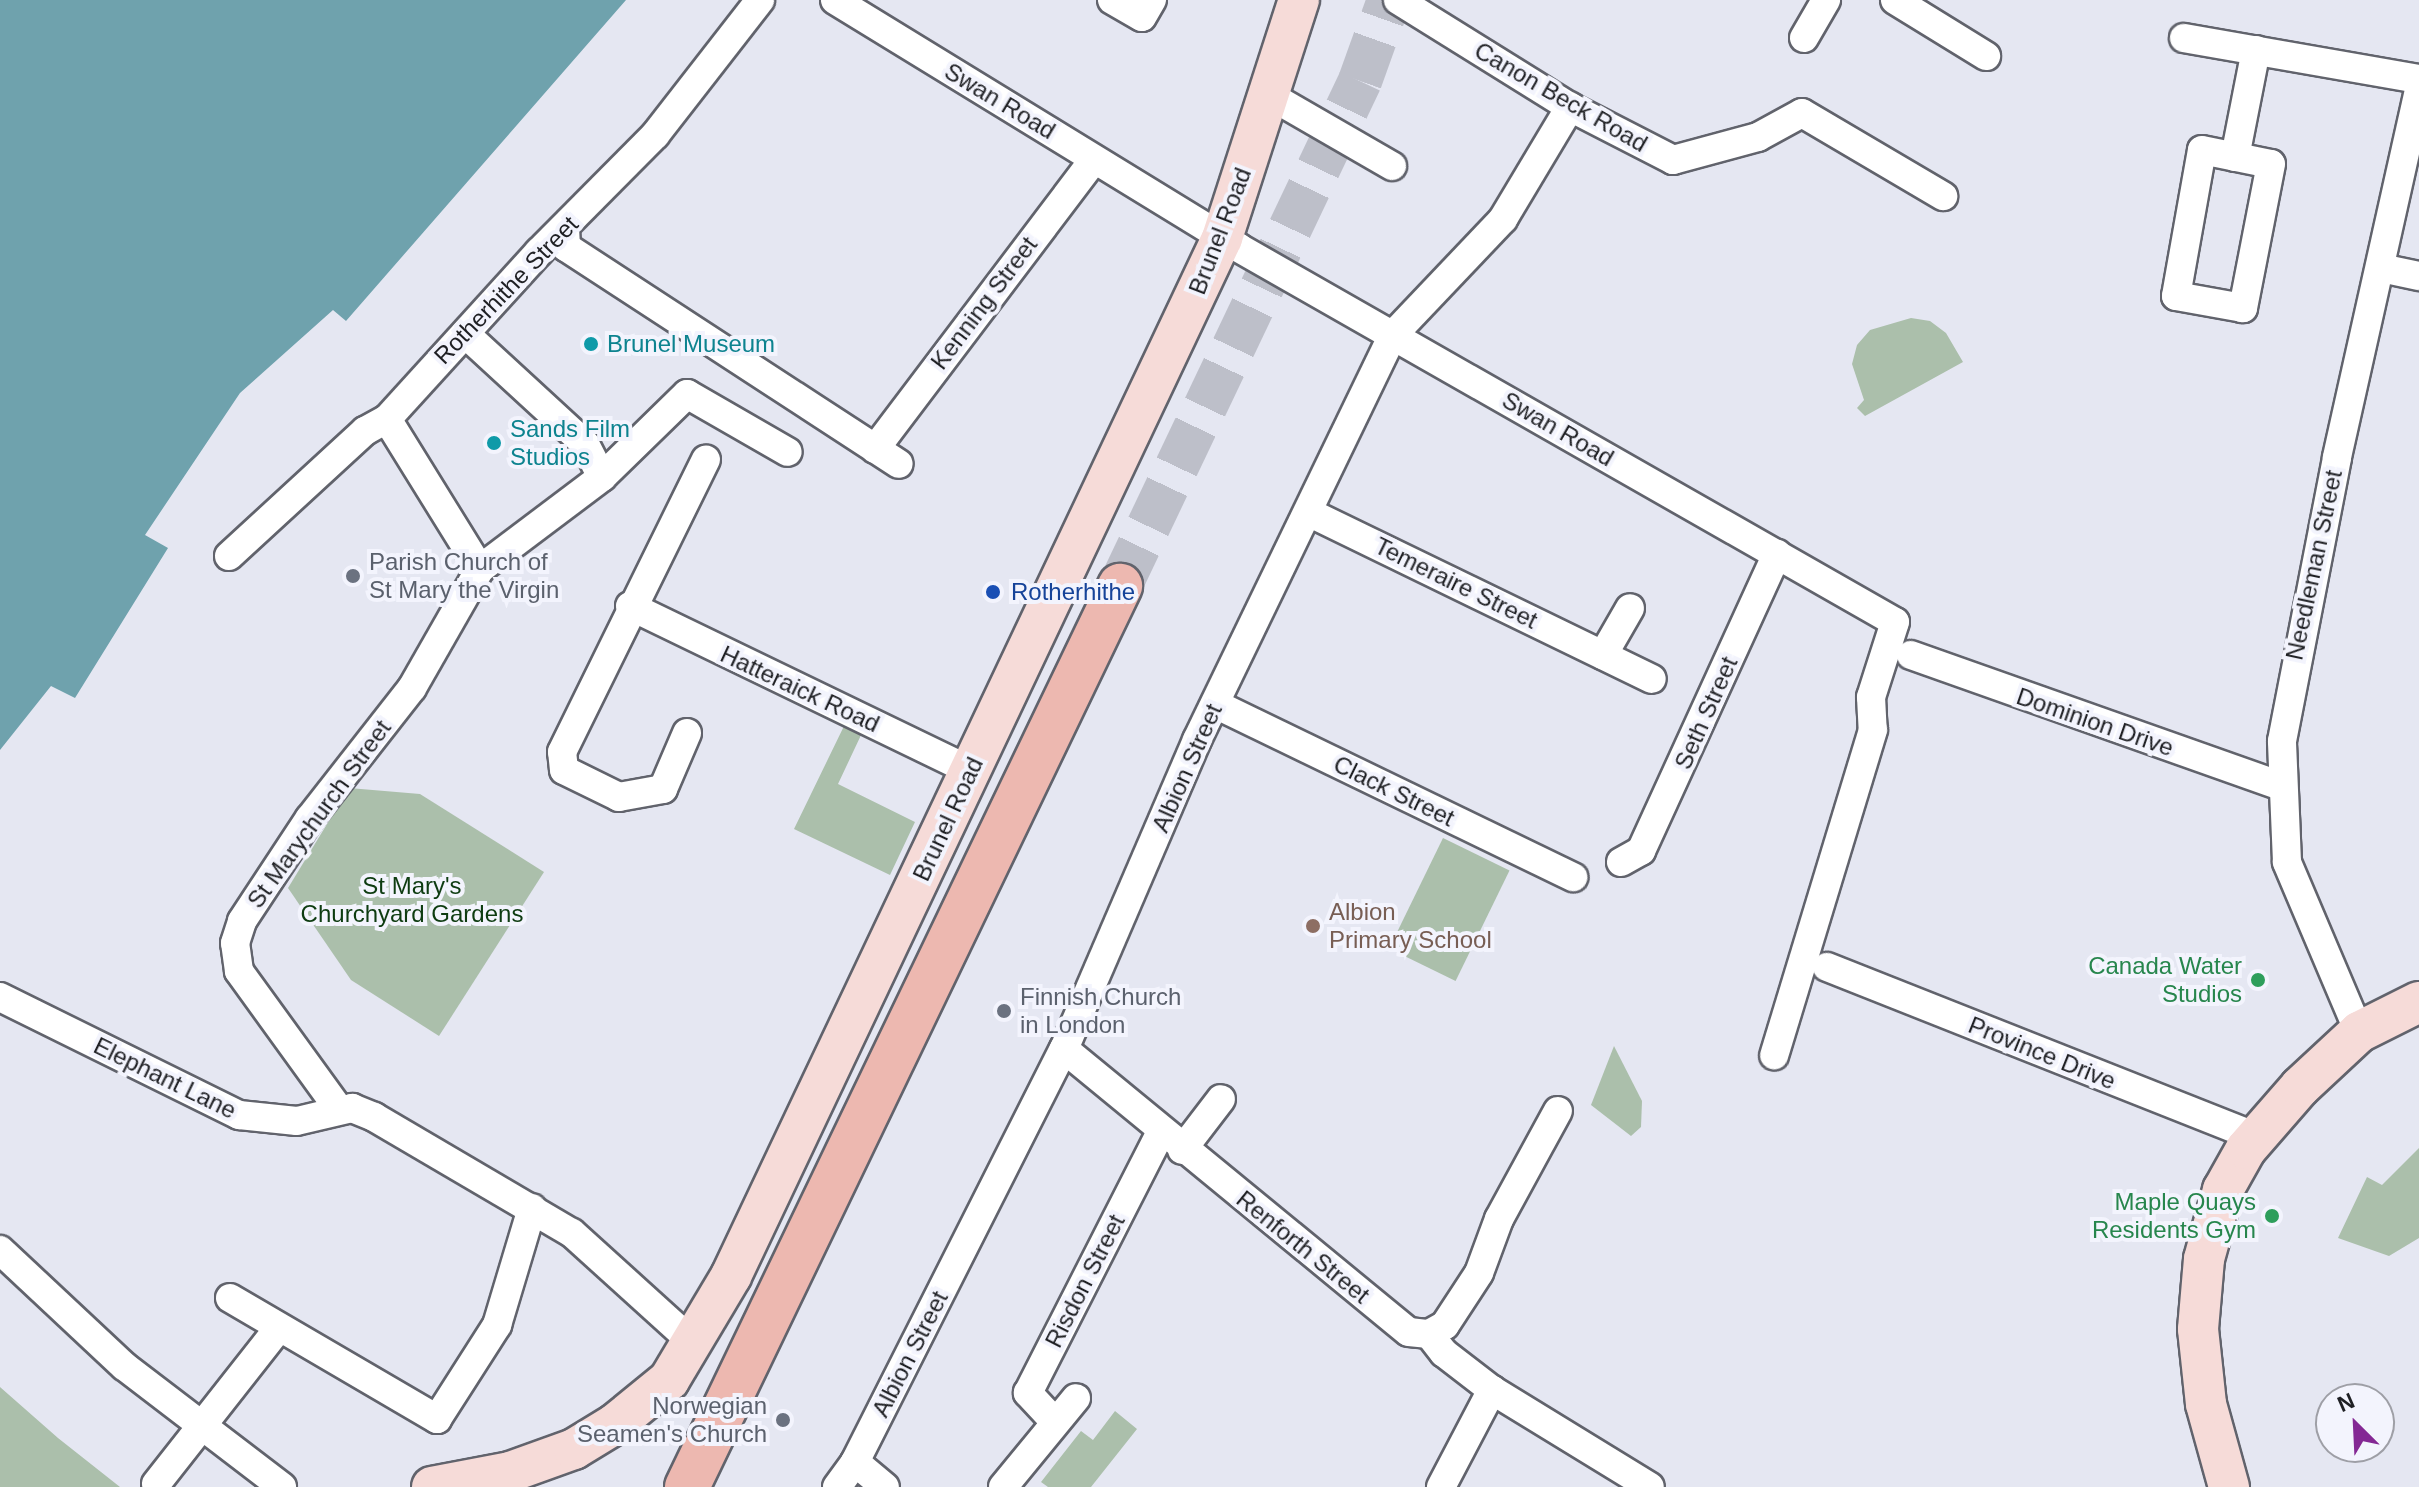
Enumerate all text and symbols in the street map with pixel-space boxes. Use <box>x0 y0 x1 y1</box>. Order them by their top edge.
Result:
street label: Canon Beck Road <box>1469 36 1653 158</box>
street label: Swan Road <box>939 57 1061 145</box>
street label: Brunel Road <box>1183 164 1257 298</box>
street label: Rotherhithe Street <box>428 210 584 370</box>
street label: Kenning Street <box>925 231 1043 375</box>
place label: Brunel Museum <box>607 330 775 358</box>
marker: Brunel Museum <box>582 335 600 353</box>
street label: Swan Road <box>1497 386 1619 472</box>
place label: Sands Film Studios <box>510 415 630 471</box>
marker: Sands Film Studios <box>485 434 503 452</box>
street label: Needleman Street <box>2280 467 2348 663</box>
street label: Temeraire Street <box>1370 531 1542 635</box>
place label: Parish Church of St Mary the Virgin <box>369 548 559 604</box>
marker: Parish Church of St Mary the Virgin <box>344 567 362 585</box>
place label: Rotherhithe <box>1011 578 1135 606</box>
marker: Rotherhithe <box>982 581 1004 603</box>
street label: Hatteraick Road <box>716 640 884 738</box>
street label: Seth Street <box>1668 652 1744 774</box>
street label: Dominion Drive <box>2013 682 2177 762</box>
street label: Albion Street <box>1146 699 1228 837</box>
street label: St Marychurch Street <box>241 714 397 914</box>
street label: Clack Street <box>1329 749 1459 833</box>
street label: Brunel Road <box>907 752 989 886</box>
park label: St Mary's Churchyard Gardens <box>301 872 523 928</box>
place label: Albion Primary School <box>1329 898 1492 954</box>
marker: Albion Primary School <box>1304 917 1322 935</box>
place label: Canada Water Studios <box>2088 952 2242 1008</box>
marker: Canada Water Studios <box>2249 971 2267 989</box>
place label: Finnish Church in London <box>1020 983 1181 1039</box>
marker: Finnish Church in London <box>995 1002 1013 1020</box>
street label: Province Drive <box>1964 1010 2120 1096</box>
street label: Elephant Lane <box>89 1031 241 1125</box>
street label: Renforth Street <box>1231 1185 1375 1309</box>
place label: Maple Quays Residents Gym <box>2092 1188 2256 1244</box>
marker: Maple Quays Residents Gym <box>2263 1207 2281 1225</box>
street label: Risdon Street <box>1039 1210 1131 1352</box>
street label: Albion Street <box>866 1286 954 1422</box>
north arrow <box>2315 1383 2395 1463</box>
text: N <box>2333 1388 2358 1417</box>
place label: Norwegian Seamen's Church <box>577 1392 767 1448</box>
marker: Norwegian Seamen's Church <box>774 1411 792 1429</box>

